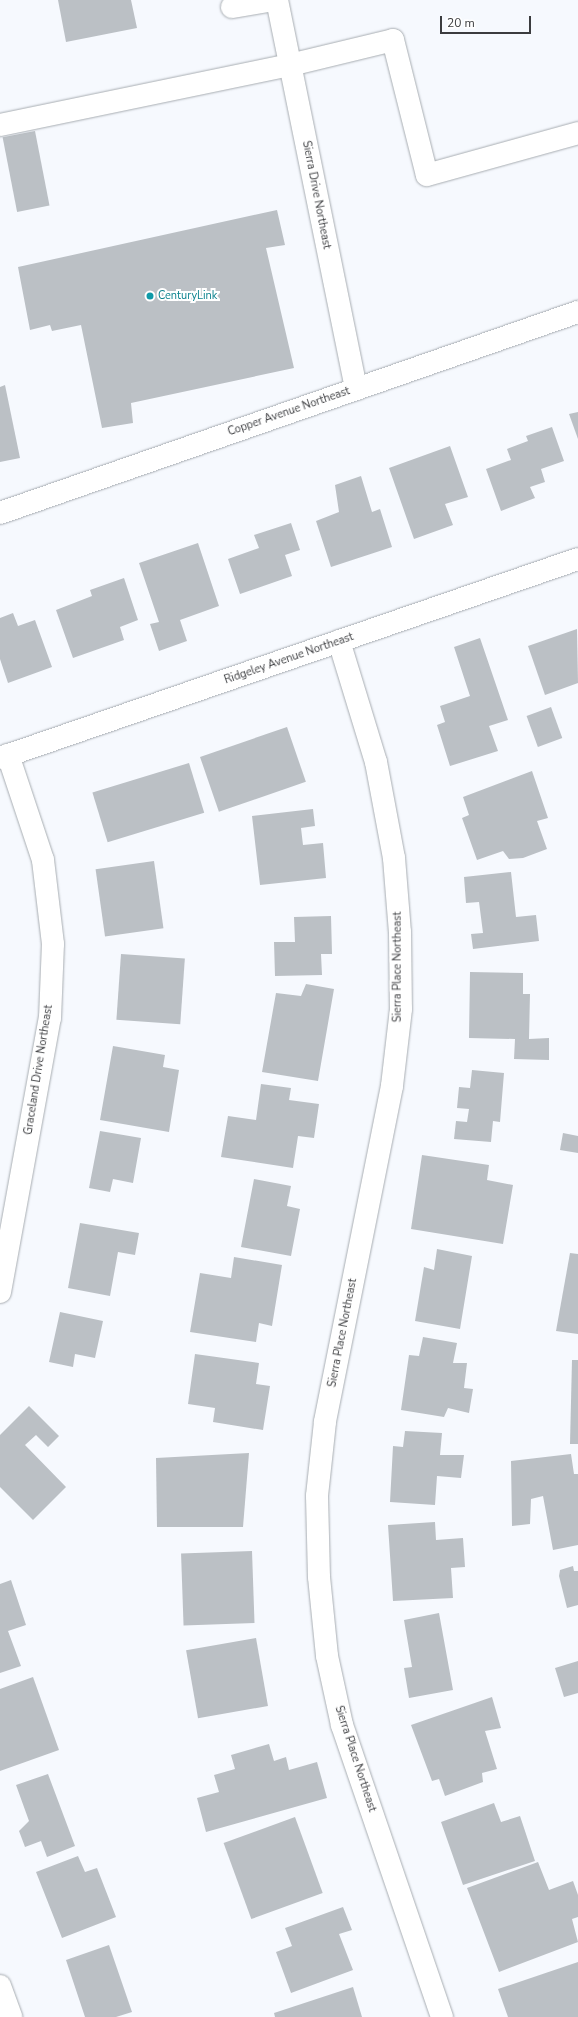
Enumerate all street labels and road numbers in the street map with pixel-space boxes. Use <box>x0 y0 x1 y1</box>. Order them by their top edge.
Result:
street label: Sierra Drive Northeast <box>299 140 333 250</box>
street label: Copper Avenue Northeast <box>226 385 352 439</box>
street label: Ridgeley Avenue Northeast <box>223 631 355 687</box>
street label: Sierra Place Northeast <box>391 912 405 1022</box>
street label: Graceland Drive Northeast <box>22 1004 56 1136</box>
street label: Sierra Place Northeast <box>326 1277 360 1389</box>
street label: Sierra Place Northeast <box>332 1704 378 1814</box>

